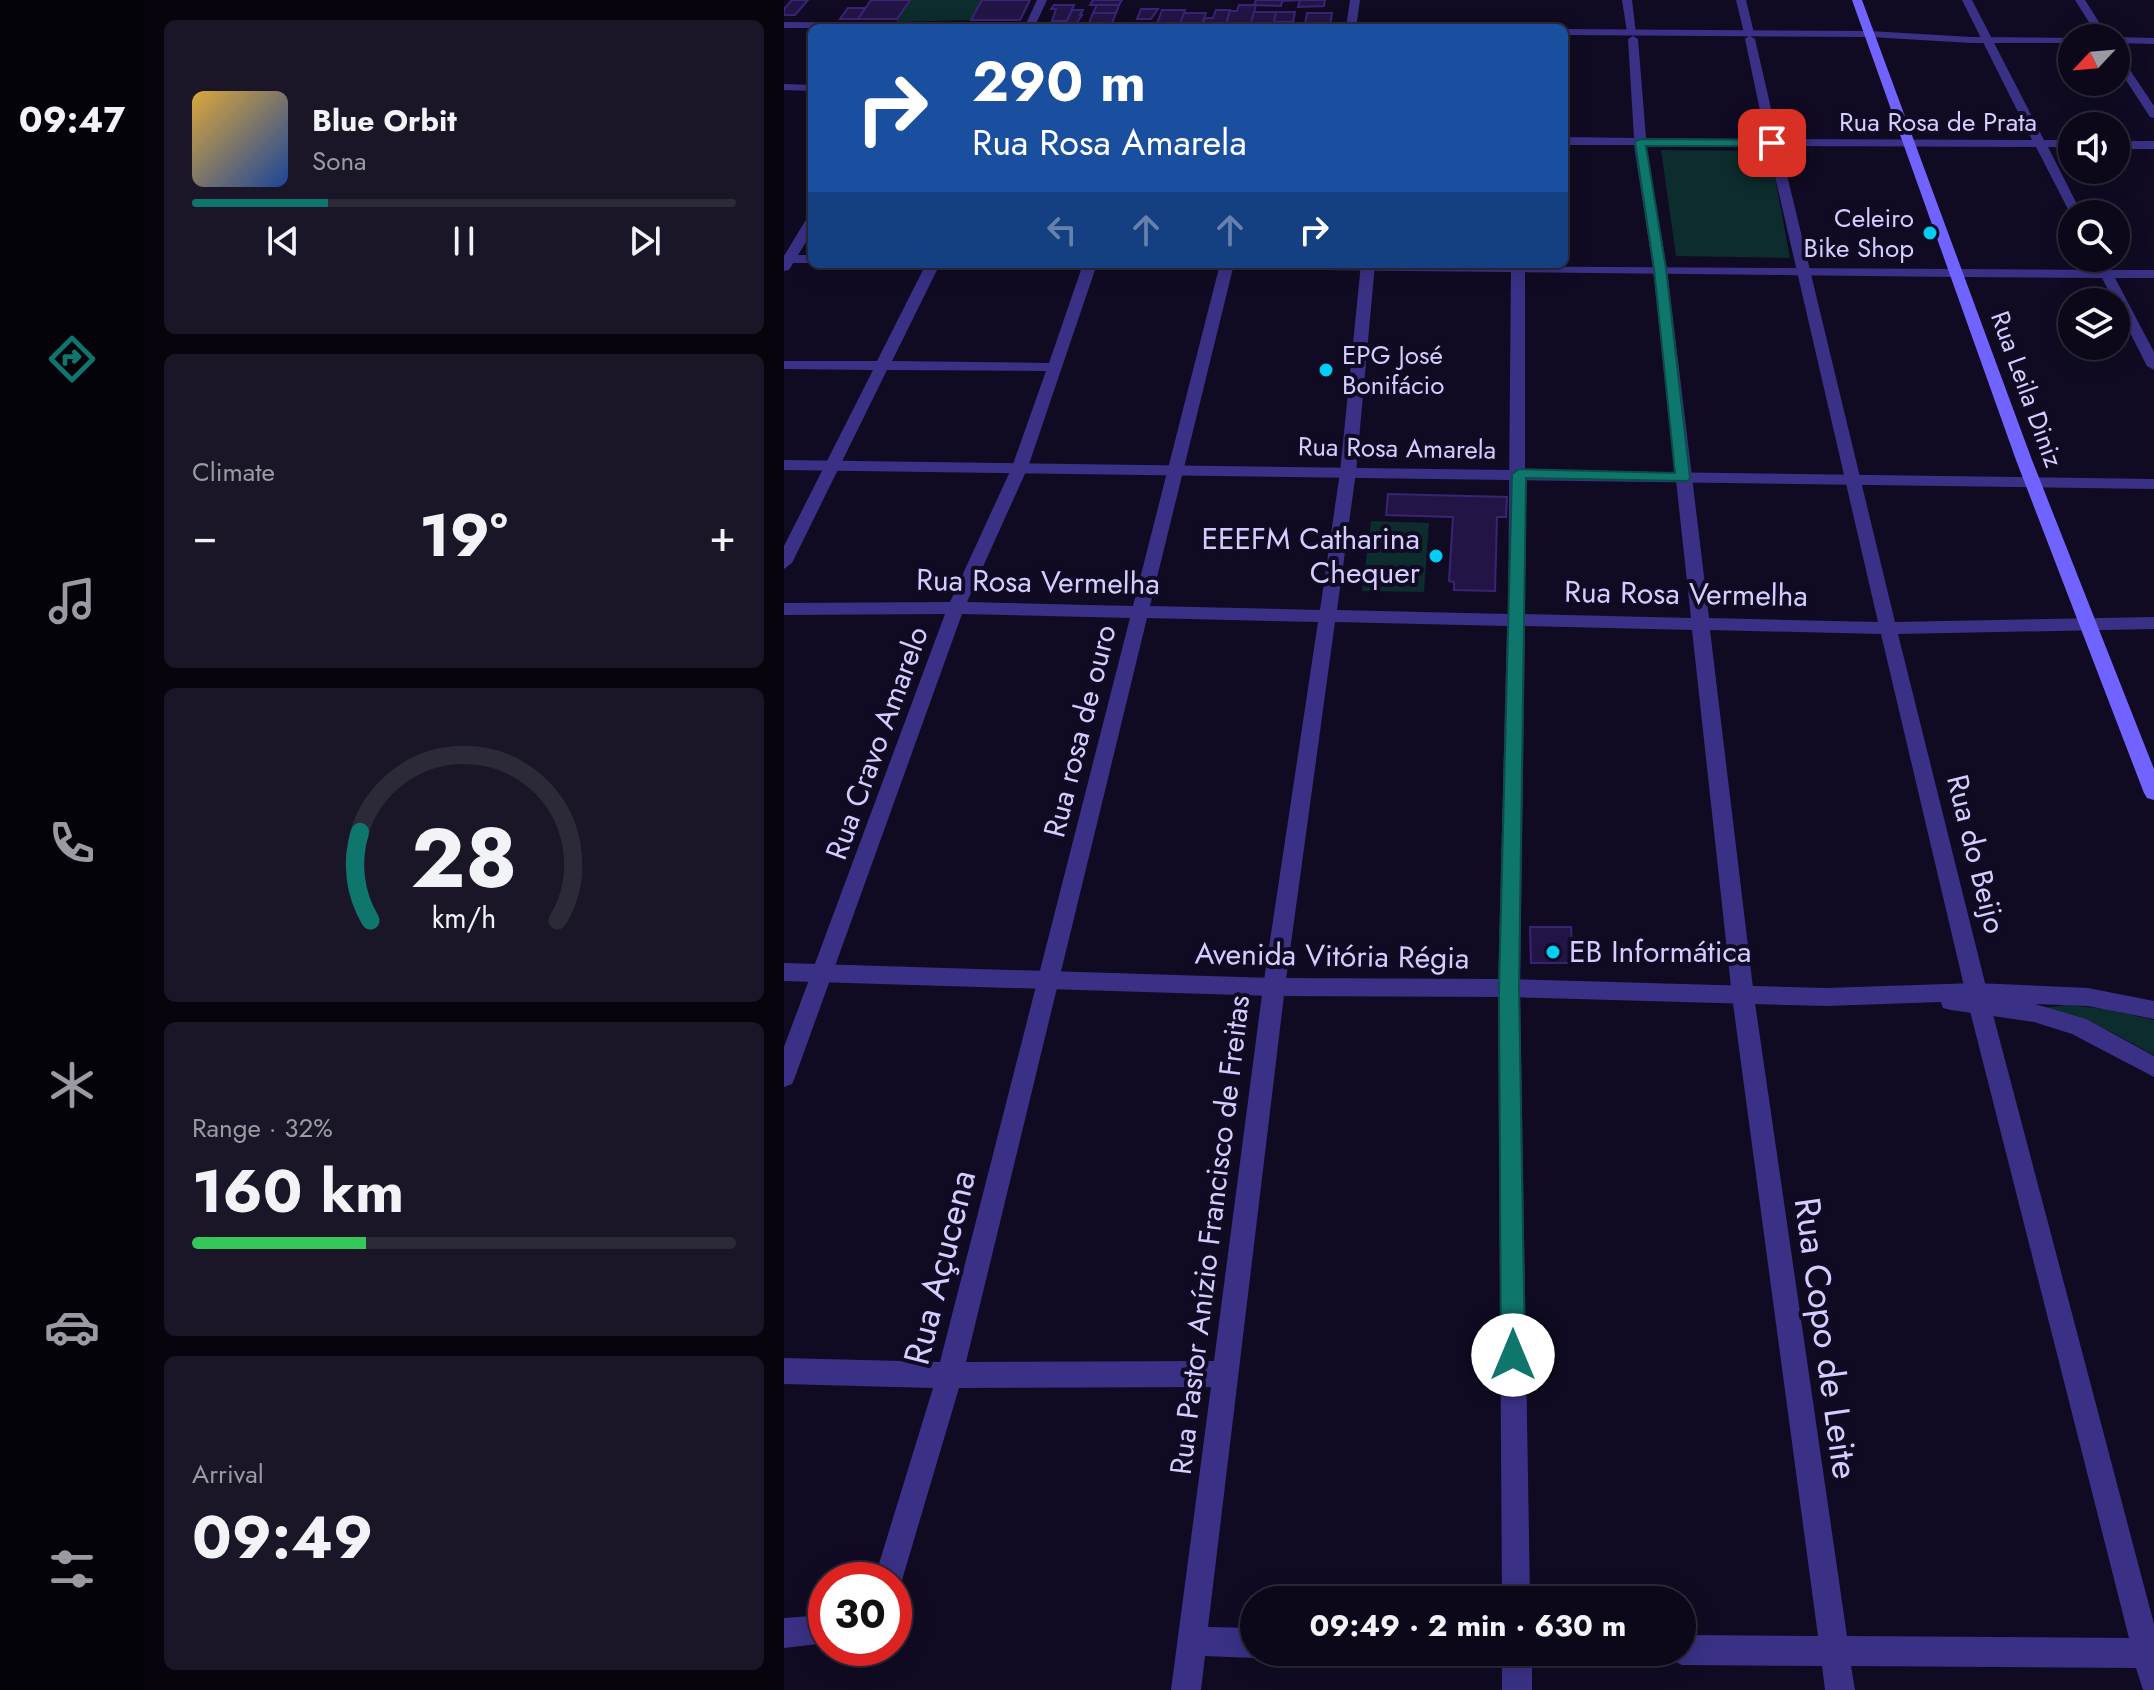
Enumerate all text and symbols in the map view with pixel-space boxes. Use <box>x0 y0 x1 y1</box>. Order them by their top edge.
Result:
north arrow <box>2058 24 2130 96</box>
map controls <box>2058 24 2130 360</box>
text: 290 m <box>972 41 1146 122</box>
icon: right <box>840 56 944 160</box>
text: 09:47 <box>19 93 125 145</box>
text: Blue Orbit <box>312 99 457 142</box>
street label: Rua Rosa de Prata <box>1839 103 2037 141</box>
pin <box>1738 109 1806 177</box>
button: sound <box>2058 112 2130 184</box>
text: Rua Rosa Amarela <box>972 116 1247 168</box>
icon: arrive <box>1750 121 1794 165</box>
text: Sona <box>312 142 367 180</box>
place label: Celeiro Bike Shop <box>1804 199 1914 267</box>
button: search <box>2058 200 2130 272</box>
icon: left <box>1040 208 1084 252</box>
icon: ahead <box>1124 208 1168 252</box>
icon: ahead <box>1208 208 1252 252</box>
icon: right <box>1292 208 1336 252</box>
icon: previous <box>261 219 305 263</box>
icon: pause <box>442 219 486 263</box>
icon: next <box>623 219 667 263</box>
marker: Celeiro Bike Shop <box>1921 224 1939 242</box>
button: layers <box>2058 288 2130 360</box>
street label: Rua Leila Diniz <box>1981 306 2073 472</box>
icon: directions <box>44 331 100 387</box>
place label: EPG José Bonifácio <box>1342 336 1445 404</box>
marker: EPG José Bonifácio <box>1317 361 1335 379</box>
street label: Rua Rosa Amarela <box>1297 427 1497 469</box>
text: Climate <box>192 453 275 491</box>
text: 19° <box>419 492 508 579</box>
text: − <box>192 504 218 568</box>
text: + <box>709 504 736 568</box>
place label: EEEFM Catharina Chequer <box>1202 517 1421 594</box>
marker: EEEFM Catharina Chequer <box>1427 547 1445 565</box>
street label: Rua Rosa Vermelha <box>916 558 1160 605</box>
street label: Rua Rosa Vermelha <box>1564 570 1808 617</box>
icon: music <box>44 573 100 629</box>
street label: Rua Cravo Amarelo <box>814 620 939 866</box>
street label: Rua rosa de ouro <box>1032 620 1127 842</box>
street label: Rua do Beijo <box>1936 770 2017 938</box>
text: 28 <box>411 798 517 918</box>
icon: phone <box>44 815 100 871</box>
text: km/h <box>432 897 496 939</box>
place label: EB Informática <box>1569 930 1751 973</box>
street label: Avenida Vitória Régia <box>1194 932 1470 979</box>
marker: EB Informática <box>1544 943 1562 961</box>
street label: Rua Pastor Anízio Francisco de Freitas <box>1159 993 1260 1477</box>
icon: climate <box>44 1057 100 1113</box>
text: Range · 32% <box>192 1109 333 1147</box>
text: 160 km <box>192 1148 404 1235</box>
street label: Rua Açucena <box>890 1164 988 1370</box>
street label: Rua Copo de Leite <box>1782 1194 1872 1482</box>
icon: car <box>44 1299 100 1355</box>
position arrow <box>1471 1313 1555 1397</box>
text: Arrival <box>192 1455 264 1493</box>
text: 09:49 <box>192 1494 373 1581</box>
icon: filters <box>44 1541 100 1597</box>
speed limit sign: 30 <box>808 1562 912 1666</box>
text: 09:49 · 2 min · 630 m <box>1310 1604 1626 1647</box>

